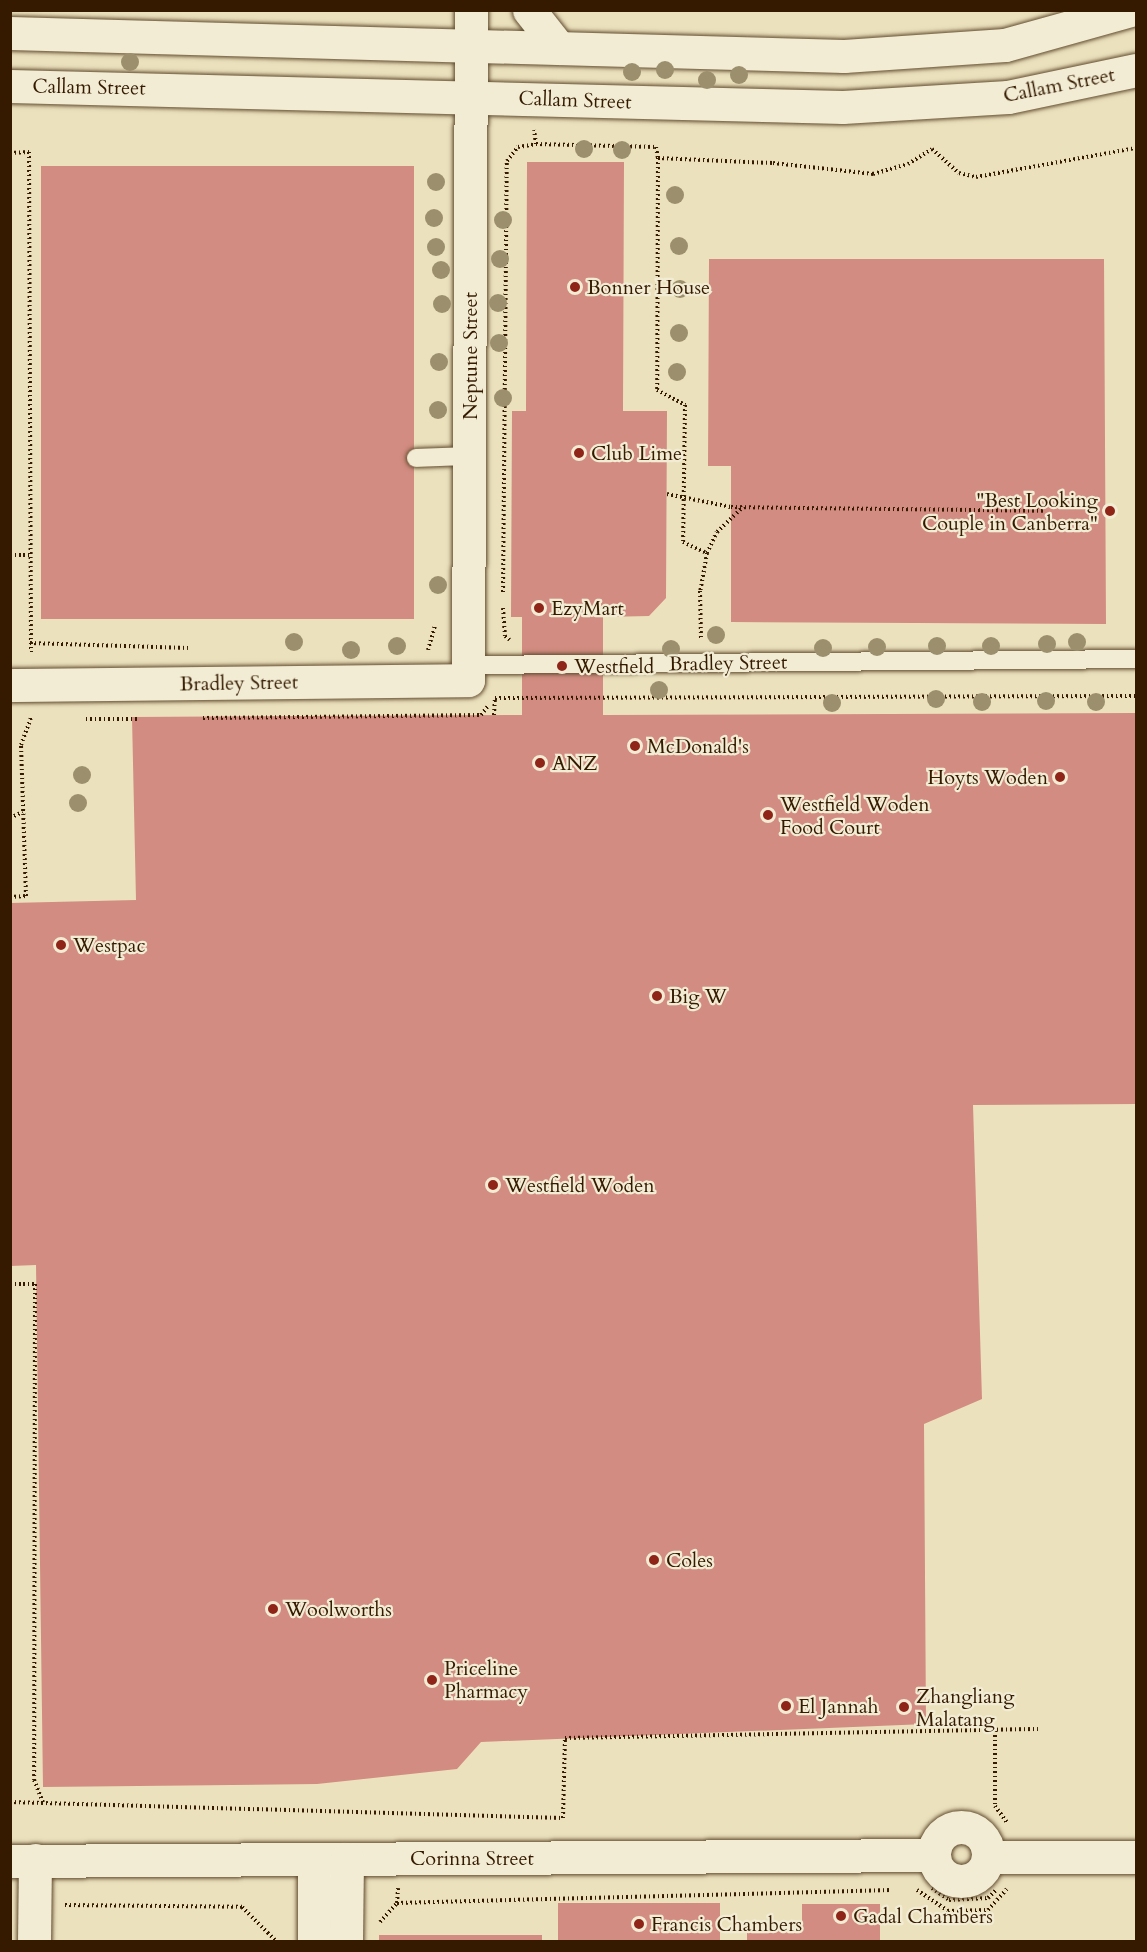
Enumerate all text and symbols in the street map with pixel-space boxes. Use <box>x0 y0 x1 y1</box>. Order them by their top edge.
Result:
street label: Callam Street <box>1001 62 1117 108</box>
street label: Callam Street <box>32 74 146 100</box>
street label: Callam Street <box>518 86 632 114</box>
place label: Bonner House <box>587 275 710 299</box>
marker: Bonner House <box>568 280 582 294</box>
street label: Neptune Street <box>458 292 482 420</box>
place label: Club Lime <box>591 441 682 465</box>
marker: Club Lime <box>572 446 586 460</box>
place label: "Best Looking Couple in Canberra" <box>922 488 1098 535</box>
marker: "Best Looking Couple in Canberra" <box>1103 504 1117 518</box>
place label: EzyMart <box>551 596 624 620</box>
marker: EzyMart <box>532 601 546 615</box>
street label: Bradley Street <box>669 650 787 676</box>
place label: Westfield <box>574 654 654 678</box>
marker: Westfield <box>555 659 569 673</box>
street label: Bradley Street <box>180 670 298 696</box>
place label: McDonald's <box>647 734 749 758</box>
marker: McDonald's <box>628 739 642 753</box>
place label: ANZ <box>552 751 598 775</box>
marker: ANZ <box>533 756 547 770</box>
place label: Hoyts Woden <box>928 765 1048 789</box>
marker: Hoyts Woden <box>1053 770 1067 784</box>
place label: Westfield Woden Food Court <box>780 792 930 839</box>
marker: Westfield Woden Food Court <box>761 808 775 822</box>
place label: Westpac <box>73 933 146 957</box>
marker: Westpac <box>54 938 68 952</box>
place label: Big W <box>669 984 727 1008</box>
marker: Big W <box>650 989 664 1003</box>
place label: Westfield Woden <box>505 1173 655 1197</box>
marker: Westfield Woden <box>486 1178 500 1192</box>
place label: Coles <box>666 1548 713 1572</box>
marker: Coles <box>647 1553 661 1567</box>
place label: Woolworths <box>285 1597 392 1621</box>
marker: Woolworths <box>266 1602 280 1616</box>
place label: Priceline Pharmacy <box>444 1656 528 1703</box>
marker: Priceline Pharmacy <box>425 1673 439 1687</box>
place label: Zhangliang Malatang <box>916 1684 1014 1731</box>
place label: El Jannah <box>798 1694 879 1718</box>
marker: El Jannah <box>779 1699 793 1713</box>
marker: Zhangliang Malatang <box>897 1700 911 1714</box>
street label: Corinna Street <box>410 1846 534 1870</box>
place label: Gadal Chambers <box>853 1904 993 1928</box>
marker: Gadal Chambers <box>834 1909 848 1923</box>
place label: Francis Chambers <box>651 1912 802 1936</box>
marker: Francis Chambers <box>632 1917 646 1931</box>

